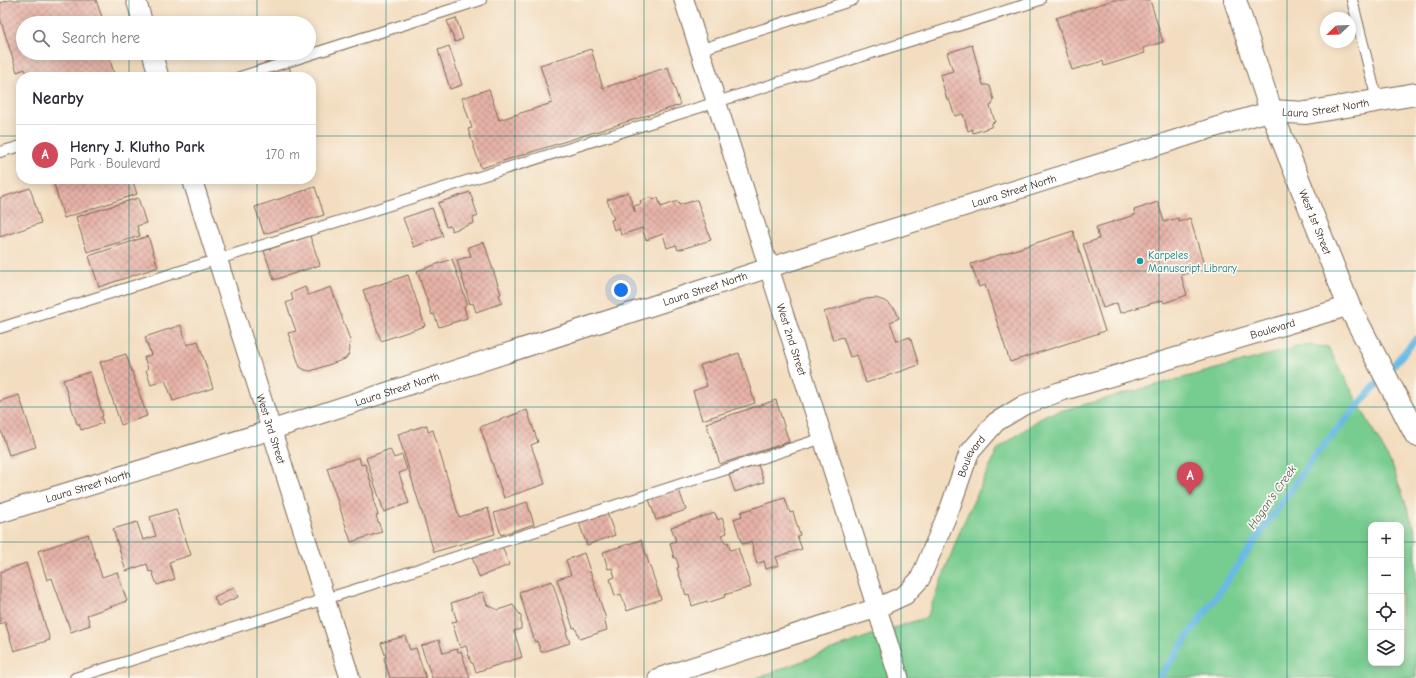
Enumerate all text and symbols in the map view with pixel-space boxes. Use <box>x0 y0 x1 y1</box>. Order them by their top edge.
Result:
north arrow <box>1320 12 1356 48</box>
search box <box>16 16 316 60</box>
icon: search <box>30 27 52 49</box>
text: Search here <box>62 29 140 47</box>
text: Nearby <box>32 89 83 108</box>
street label: Laura Street North <box>1282 96 1370 120</box>
text: Henry J. Klutho Park <box>70 138 205 156</box>
text: A <box>41 147 49 162</box>
text: 170 m <box>266 147 300 162</box>
text: Park · Boulevard <box>70 156 160 171</box>
street label: Laura Street North <box>970 171 1058 210</box>
street label: West 1st Street <box>1296 187 1334 257</box>
place label: Karpeles Manuscript Library <box>1148 249 1237 275</box>
marker: Karpeles Manuscript Library <box>1135 256 1145 266</box>
street label: Laura Street North <box>661 269 749 308</box>
your location <box>611 280 631 300</box>
street label: West 2nd Street <box>774 302 809 378</box>
street label: Boulevard <box>1249 316 1297 341</box>
street label: Laura Street North <box>353 369 441 409</box>
street label: West 3rd Street <box>254 392 288 466</box>
street label: Boulevard <box>955 433 988 479</box>
pin: A <box>1177 462 1203 495</box>
water label: Hogan's Creek <box>1245 462 1299 532</box>
street label: Laura Street North <box>44 467 132 505</box>
map controls <box>1368 522 1404 666</box>
button: + <box>1368 522 1404 558</box>
button: − <box>1368 558 1404 594</box>
button: locate <box>1368 594 1404 630</box>
button: layers <box>1368 630 1404 666</box>

